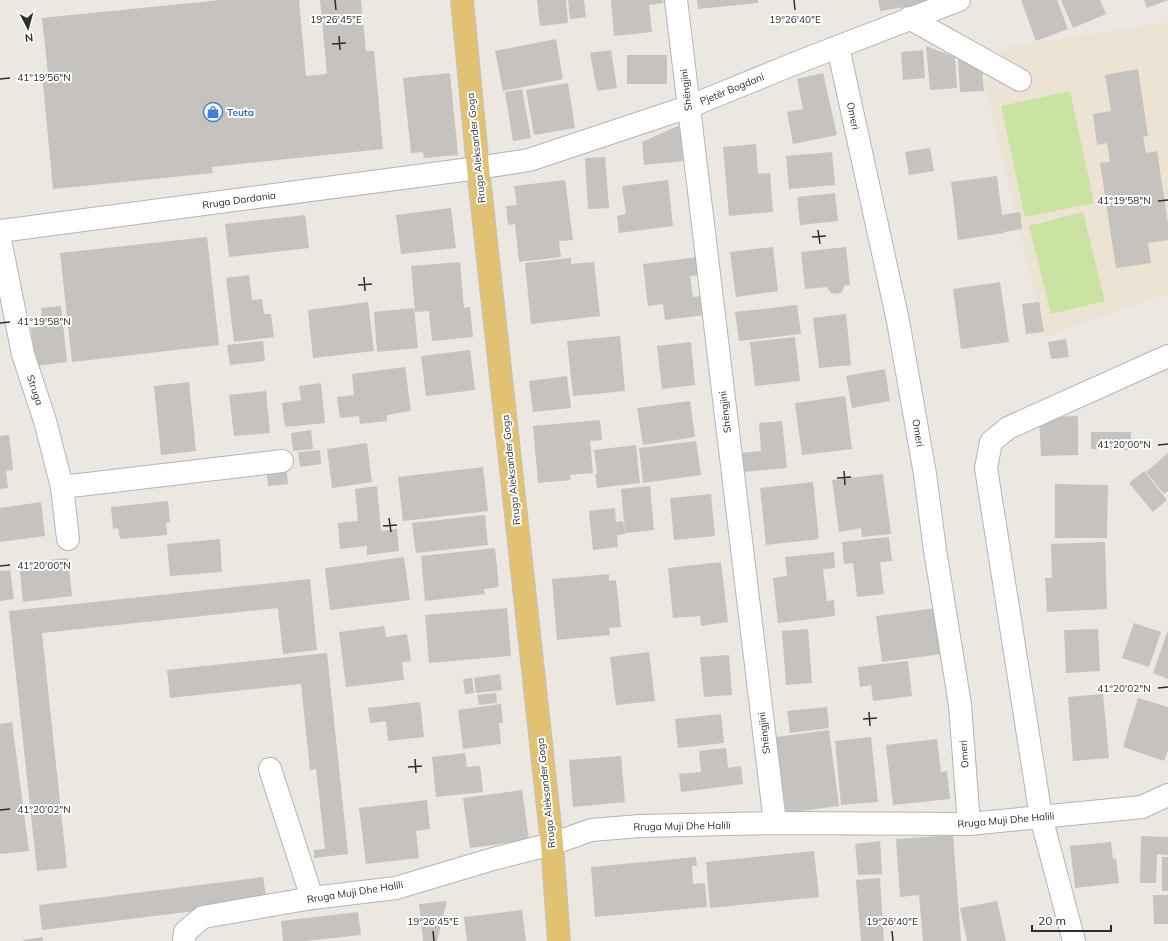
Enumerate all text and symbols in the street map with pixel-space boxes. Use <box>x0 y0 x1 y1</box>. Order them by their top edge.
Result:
north arrow <box>8 8 48 48</box>
text: 19°26'45"E <box>310 13 362 26</box>
text: 19°26'40"E <box>769 13 821 26</box>
text: N <box>24 31 34 45</box>
street label: Shëngjini <box>677 68 695 112</box>
street label: Pjetër Bogdani <box>698 70 766 108</box>
text: 41°19'56"N <box>17 71 71 84</box>
street label: Rruga Aleksander Goga <box>464 92 488 204</box>
shop icon: Teuta <box>202 101 224 123</box>
street label: Omeri <box>844 101 862 131</box>
place label: Teuta <box>227 106 254 119</box>
street label: Rruga Dardania <box>201 188 277 212</box>
text: 41°19'58"N <box>1097 194 1151 207</box>
text: 41°19'58"N <box>17 315 71 328</box>
street label: Struga <box>24 373 46 407</box>
street label: Shëngjini <box>716 390 734 434</box>
street label: Rruga Aleksander Goga <box>499 414 523 526</box>
street label: Omeri <box>909 418 927 448</box>
text: 41°20'00"N <box>1097 438 1151 451</box>
text: 41°20'00"N <box>17 559 71 572</box>
text: 41°20'02"N <box>1097 682 1151 695</box>
street label: Shëngjini <box>755 711 773 755</box>
street label: Rruga Aleksander Goga <box>534 737 558 849</box>
street label: Omeri <box>957 740 971 768</box>
text: 41°20'02"N <box>17 803 71 816</box>
street label: Rruga Muji Dhe Halili <box>957 809 1055 831</box>
street label: Rruga Muji Dhe Halili <box>633 819 731 833</box>
street label: Rruga Muji Dhe Halili <box>306 878 404 906</box>
scale bar <box>1032 907 1111 933</box>
text: 20 m <box>1038 913 1066 928</box>
text: 19°26'45"E <box>407 915 459 928</box>
text: 19°26'40"E <box>866 915 918 928</box>

